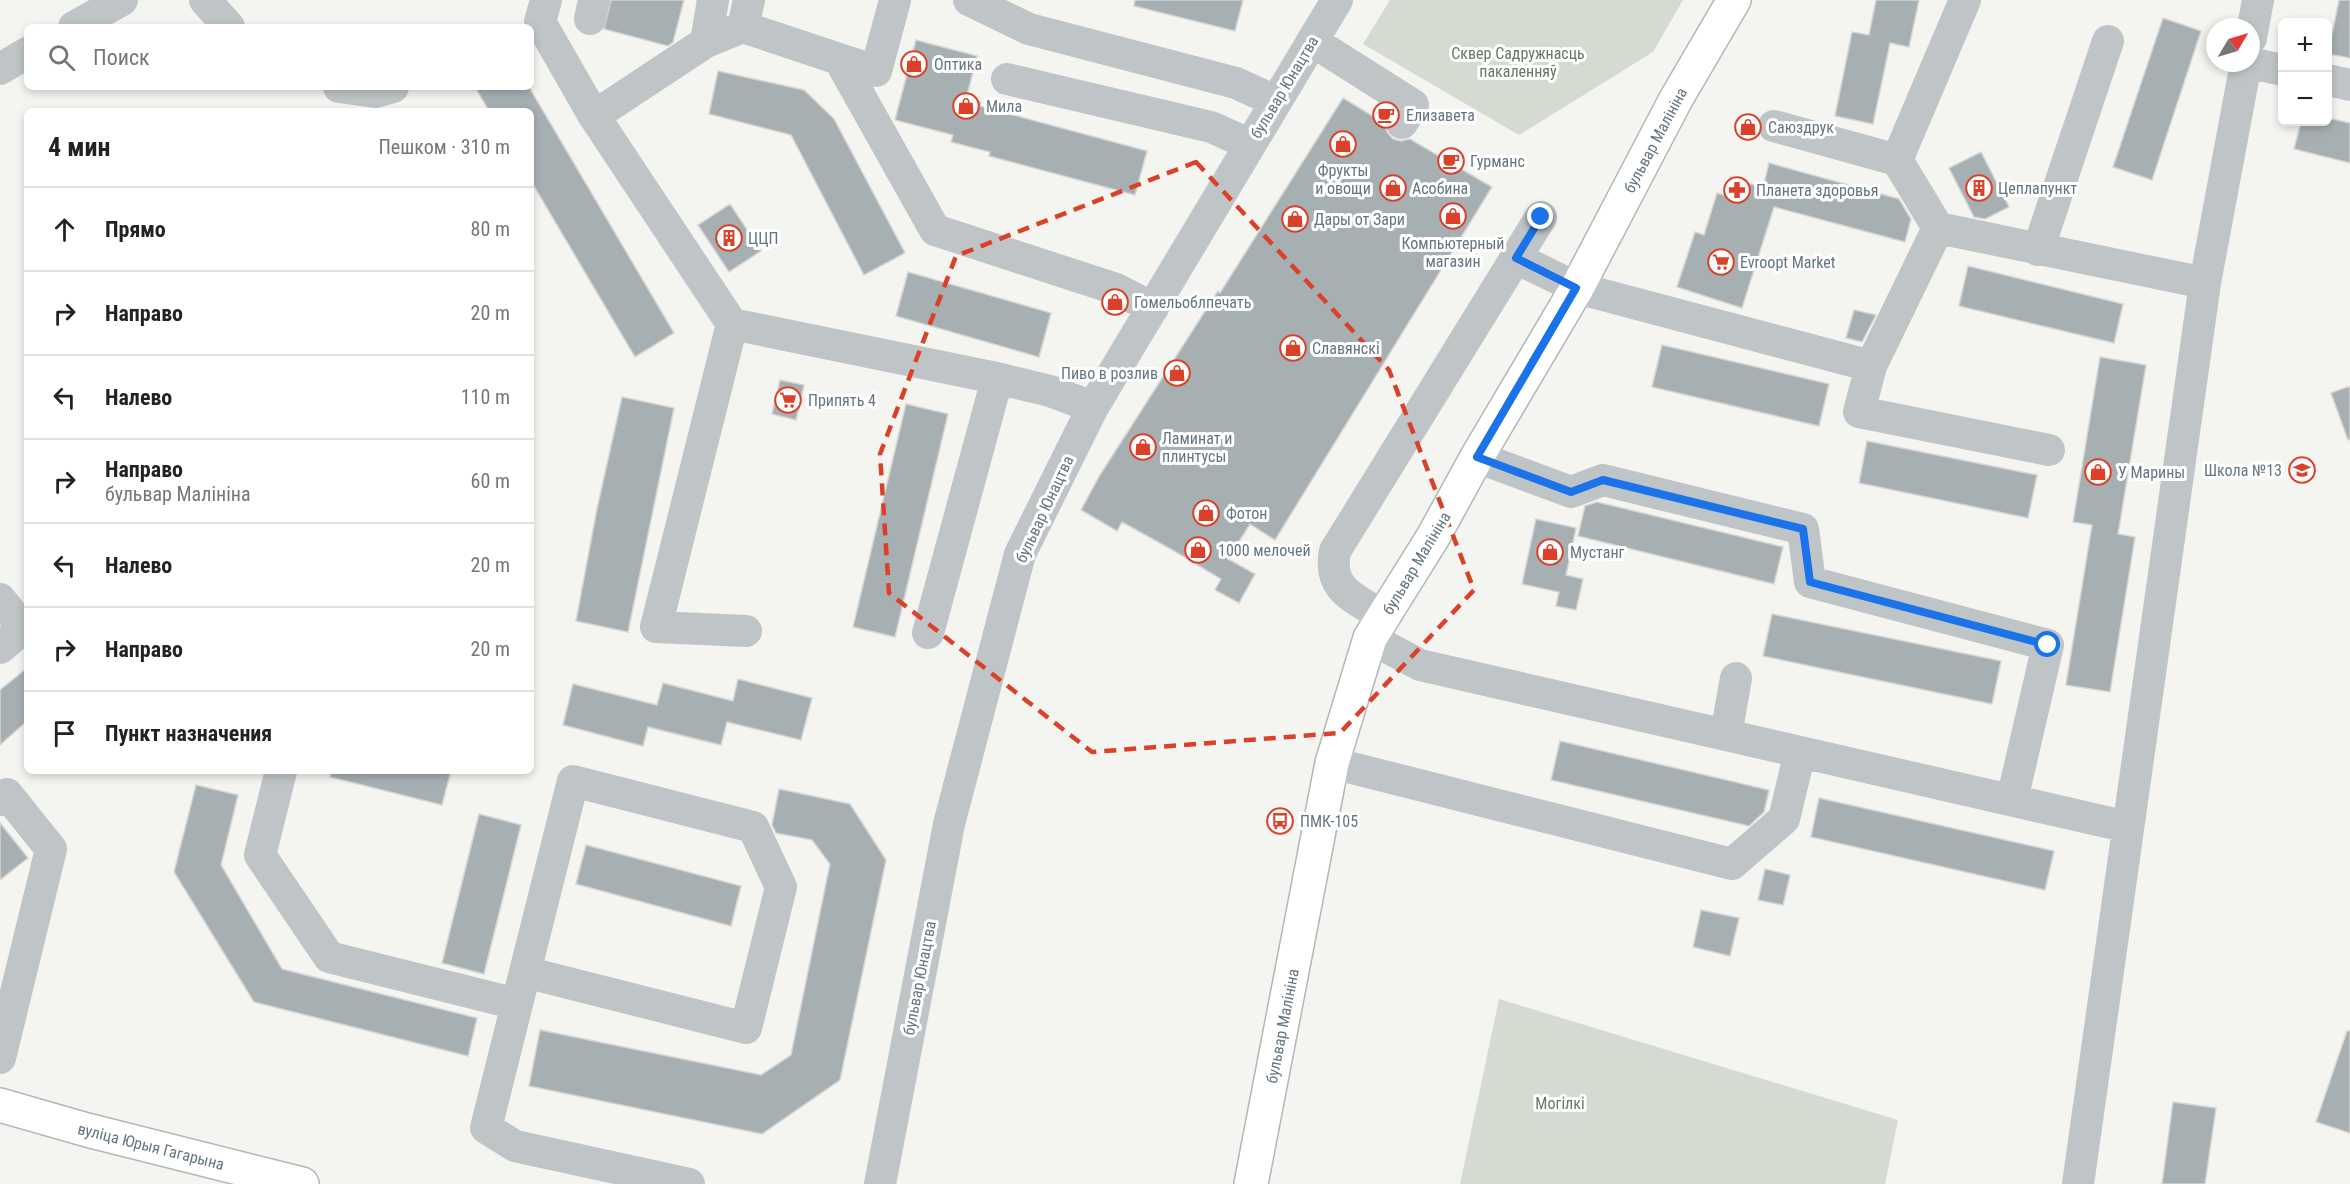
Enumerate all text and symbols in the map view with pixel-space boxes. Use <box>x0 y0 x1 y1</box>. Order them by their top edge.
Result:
north arrow <box>2206 18 2260 72</box>
map controls <box>2278 18 2332 126</box>
button: + <box>2278 18 2332 72</box>
search box <box>24 24 534 90</box>
street label: бульвар Юнацтва <box>1246 33 1322 142</box>
icon: search <box>45 41 78 74</box>
park label: Сквер Садружнасць пакаленняў <box>1451 44 1585 81</box>
text: Поиск <box>93 45 150 70</box>
shop icon: Оптика <box>899 49 929 79</box>
place label: Оптика <box>934 55 982 74</box>
button: − <box>2278 72 2332 126</box>
street label: бульвар Малініна <box>1620 84 1691 196</box>
shop icon: Мила <box>951 91 981 121</box>
place label: Мила <box>986 97 1022 116</box>
cafe icon: Елизавета <box>1371 100 1401 130</box>
place label: Елизавета <box>1406 106 1475 125</box>
shop icon: Саюздрук <box>1733 112 1763 142</box>
place label: Саюздрук <box>1768 118 1834 137</box>
shop icon: Фрукты и овощи <box>1328 129 1358 159</box>
text: 4 мин <box>48 132 110 162</box>
text: Пешком · 310 m <box>378 135 510 159</box>
cafe icon: Гурманс <box>1436 146 1466 176</box>
place label: Гурманс <box>1470 152 1525 171</box>
place label: Фрукты и овощи <box>1315 161 1371 198</box>
shop icon: Асобина <box>1378 173 1408 203</box>
building icon: Цеплапункт <box>1964 173 1994 203</box>
pharmacy icon: Планета здоровья <box>1722 175 1752 205</box>
place label: Асобина <box>1412 179 1468 198</box>
place label: Цеплапункт <box>1998 179 2077 198</box>
place label: Планета здоровья <box>1756 181 1878 200</box>
shop icon: Компьютерный магазин <box>1438 201 1468 231</box>
route end <box>1527 203 1553 229</box>
shop icon: Дары от Зари <box>1280 204 1310 234</box>
place label: Дары от Зари <box>1314 210 1405 229</box>
icon: ahead <box>48 213 81 246</box>
text: Прямо <box>105 217 166 242</box>
text: 80 m <box>471 217 510 241</box>
building icon: ЦЦП <box>714 223 744 253</box>
place label: ЦЦП <box>748 229 778 248</box>
place label: Компьютерный магазин <box>1402 234 1504 271</box>
supermarket icon: Evroopt Market <box>1706 247 1736 277</box>
place label: Evroopt Market <box>1740 253 1836 272</box>
shop icon: Гомельоблпечать <box>1100 287 1130 317</box>
place label: Гомельоблпечать <box>1134 293 1251 312</box>
icon: right <box>48 297 81 330</box>
text: Направо <box>105 301 183 326</box>
text: 20 m <box>471 301 510 325</box>
shop icon: Славянскі <box>1278 333 1308 363</box>
place label: Славянскі <box>1312 339 1380 358</box>
shop icon: Пиво в розлив <box>1162 358 1192 388</box>
place label: Пиво в розлив <box>1061 364 1158 383</box>
icon: left <box>48 381 81 414</box>
text: Налево <box>105 385 172 410</box>
text: 110 m <box>461 385 510 409</box>
supermarket icon: Припять 4 <box>773 385 803 415</box>
place label: Припять 4 <box>808 391 876 410</box>
place label: Ламинат и плинтусы <box>1162 429 1232 466</box>
shop icon: Ламинат и плинтусы <box>1128 432 1158 462</box>
street label: бульвар Юнацтва <box>1011 453 1078 566</box>
school or university icon: Школа №13 <box>2287 455 2317 485</box>
text: Направо <box>105 457 183 482</box>
shop icon: У Марины <box>2083 457 2113 487</box>
place label: Школа №13 <box>2204 461 2282 480</box>
place label: У Марины <box>2118 463 2185 482</box>
icon: right <box>48 465 81 498</box>
text: 60 m <box>471 469 510 493</box>
text: бульвар Малініна <box>105 482 251 506</box>
shop icon: Фотон <box>1191 498 1221 528</box>
place label: Фотон <box>1226 504 1267 523</box>
street label: бульвар Малініна <box>1378 508 1455 618</box>
shop icon: 1000 мелочей <box>1183 535 1213 565</box>
shop icon: Мустанг <box>1535 537 1565 567</box>
place label: 1000 мелочей <box>1218 541 1311 560</box>
place label: Мустанг <box>1570 543 1625 562</box>
icon: left <box>48 549 81 582</box>
text: Налево <box>105 553 172 578</box>
text: 20 m <box>471 553 510 577</box>
route start <box>2034 631 2060 657</box>
icon: right <box>48 633 81 666</box>
text: Направо <box>105 637 183 662</box>
text: 20 m <box>471 637 510 661</box>
icon: arrive <box>48 717 81 750</box>
text: Пункт назначения <box>105 721 272 746</box>
bus stop icon: ПМК-105 <box>1265 806 1295 836</box>
place label: ПМК-105 <box>1300 812 1358 831</box>
street label: бульвар Юнацтва <box>899 919 940 1037</box>
street label: бульвар Малініна <box>1262 967 1303 1085</box>
park label: Могілкі <box>1535 1094 1585 1113</box>
street label: вуліца Юрыя Гагарына <box>76 1119 226 1174</box>

